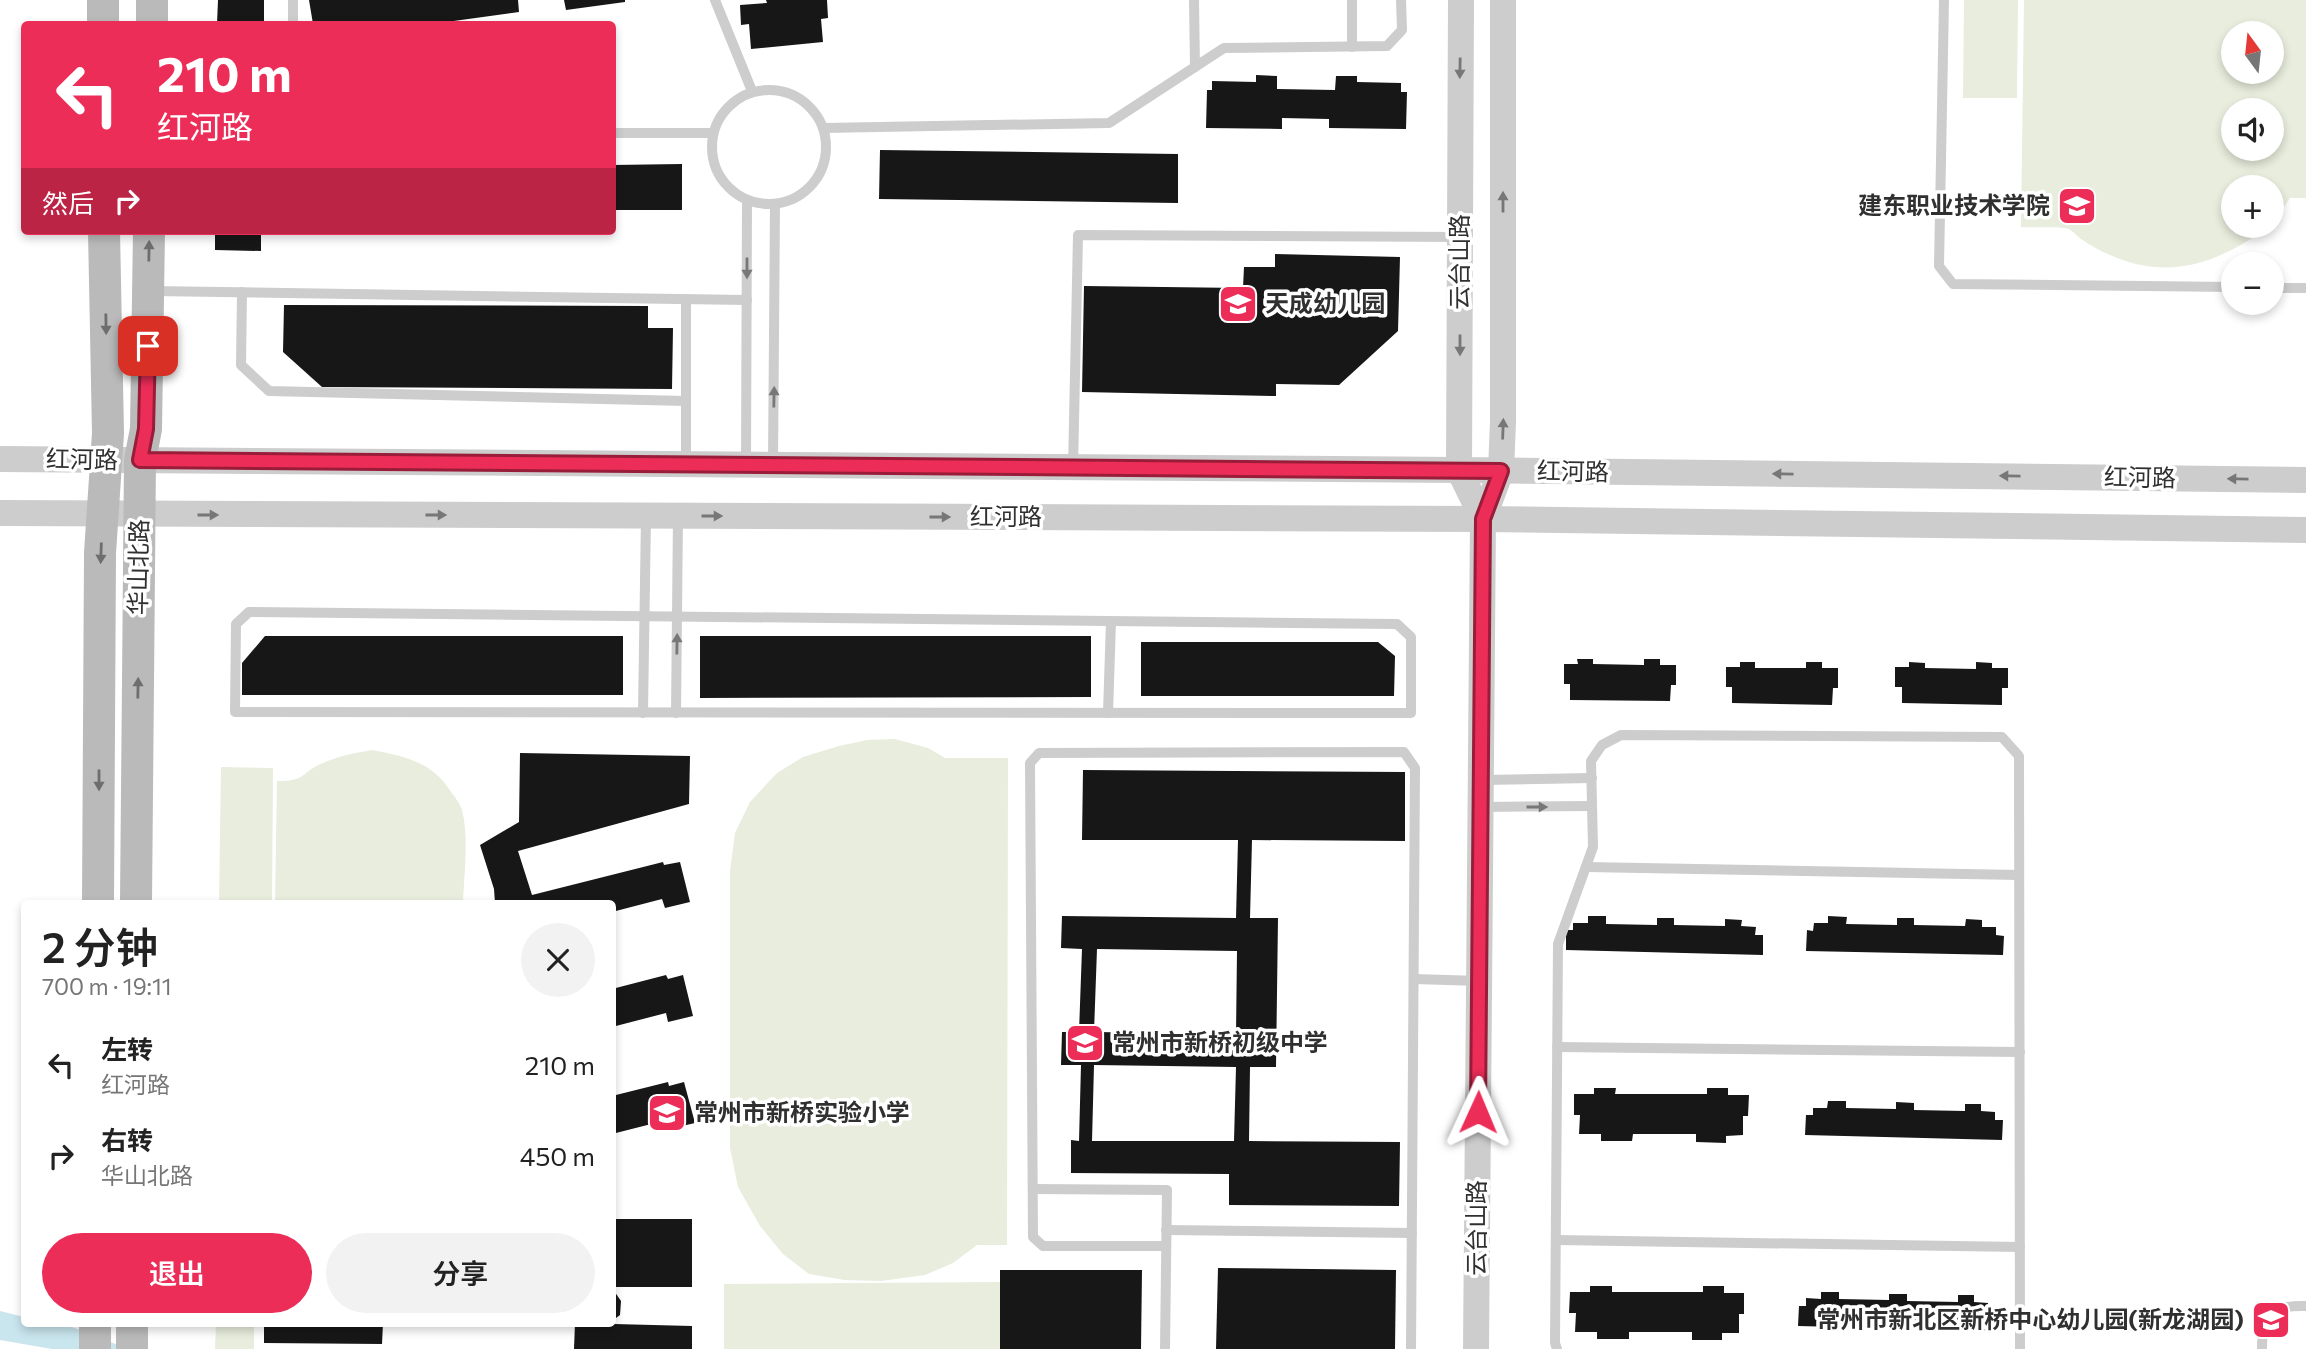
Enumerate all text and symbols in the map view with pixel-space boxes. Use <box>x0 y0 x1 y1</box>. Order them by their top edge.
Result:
north arrow <box>2221 21 2284 84</box>
map controls <box>2221 21 2284 315</box>
text: 210 m <box>157 42 292 102</box>
icon: left <box>42 49 133 140</box>
one-way arrow <box>1454 57 1466 79</box>
button: sound <box>2221 98 2284 161</box>
text: 红河路 <box>157 106 253 146</box>
button: + <box>2221 175 2284 238</box>
icon: right <box>108 182 146 220</box>
school or university icon: 建东职业技术学院 <box>2056 185 2098 227</box>
text: 然后 <box>42 187 94 218</box>
one-way arrow <box>1497 190 1509 212</box>
place label: 建东职业技术学院 <box>1858 190 2050 219</box>
street label: 云台山路 <box>1444 214 1473 310</box>
one-way arrow <box>143 240 155 262</box>
button: − <box>2221 252 2284 315</box>
one-way arrow <box>741 258 753 280</box>
school or university icon: 天成幼儿园 <box>1217 283 1259 325</box>
place label: 天成幼儿园 <box>1265 288 1385 317</box>
one-way arrow <box>100 313 112 335</box>
pin <box>118 316 178 376</box>
icon: arrive <box>129 327 167 365</box>
one-way arrow <box>1454 334 1466 356</box>
one-way arrow <box>768 386 779 408</box>
one-way arrow <box>1497 418 1508 440</box>
street label: 红河路 <box>46 443 118 474</box>
street label: 红河路 <box>1537 455 1609 486</box>
street label: 红河路 <box>2104 461 2176 492</box>
one-way arrow <box>1772 468 1794 480</box>
one-way arrow <box>1999 471 2021 482</box>
one-way arrow <box>2227 473 2249 485</box>
street label: 红河路 <box>970 501 1042 530</box>
one-way arrow <box>197 509 219 521</box>
one-way arrow <box>425 510 447 521</box>
one-way arrow <box>701 510 723 522</box>
one-way arrow <box>929 511 951 523</box>
street label: 华山北路 <box>122 519 153 615</box>
one-way arrow <box>95 542 106 564</box>
one-way arrow <box>671 633 683 655</box>
one-way arrow <box>132 677 144 699</box>
one-way arrow <box>93 770 105 792</box>
one-way arrow <box>1526 801 1548 813</box>
text: 2 分钟 <box>42 920 158 972</box>
button: close <box>521 923 595 997</box>
text: 700 m · 19:11 <box>42 972 172 1000</box>
school or university icon: 常州市新桥初级中学 <box>1064 1022 1106 1064</box>
place label: 常州市新桥初级中学 <box>1112 1027 1328 1056</box>
text: 左转 <box>101 1033 153 1064</box>
icon: left <box>42 1046 80 1084</box>
text: 210 m <box>525 1049 595 1080</box>
text: 红河路 <box>101 1070 170 1098</box>
position arrow <box>1441 1075 1515 1149</box>
school or university icon: 常州市新桥实验小学 <box>646 1092 688 1134</box>
place label: 常州市新桥实验小学 <box>694 1097 910 1126</box>
text: 右转 <box>101 1124 153 1155</box>
icon: right <box>42 1137 80 1175</box>
text: 450 m <box>520 1140 595 1171</box>
text: 华山北路 <box>101 1161 193 1189</box>
street label: 云台山路 <box>1461 1180 1490 1276</box>
button: 退出 <box>42 1233 312 1313</box>
button: 分享 <box>326 1233 595 1313</box>
school or university icon: 常州市新北区新桥中心幼儿园(新龙湖园) <box>2250 1299 2292 1341</box>
place label: 常州市新北区新桥中心幼儿园(新龙湖园) <box>1816 1304 2244 1333</box>

